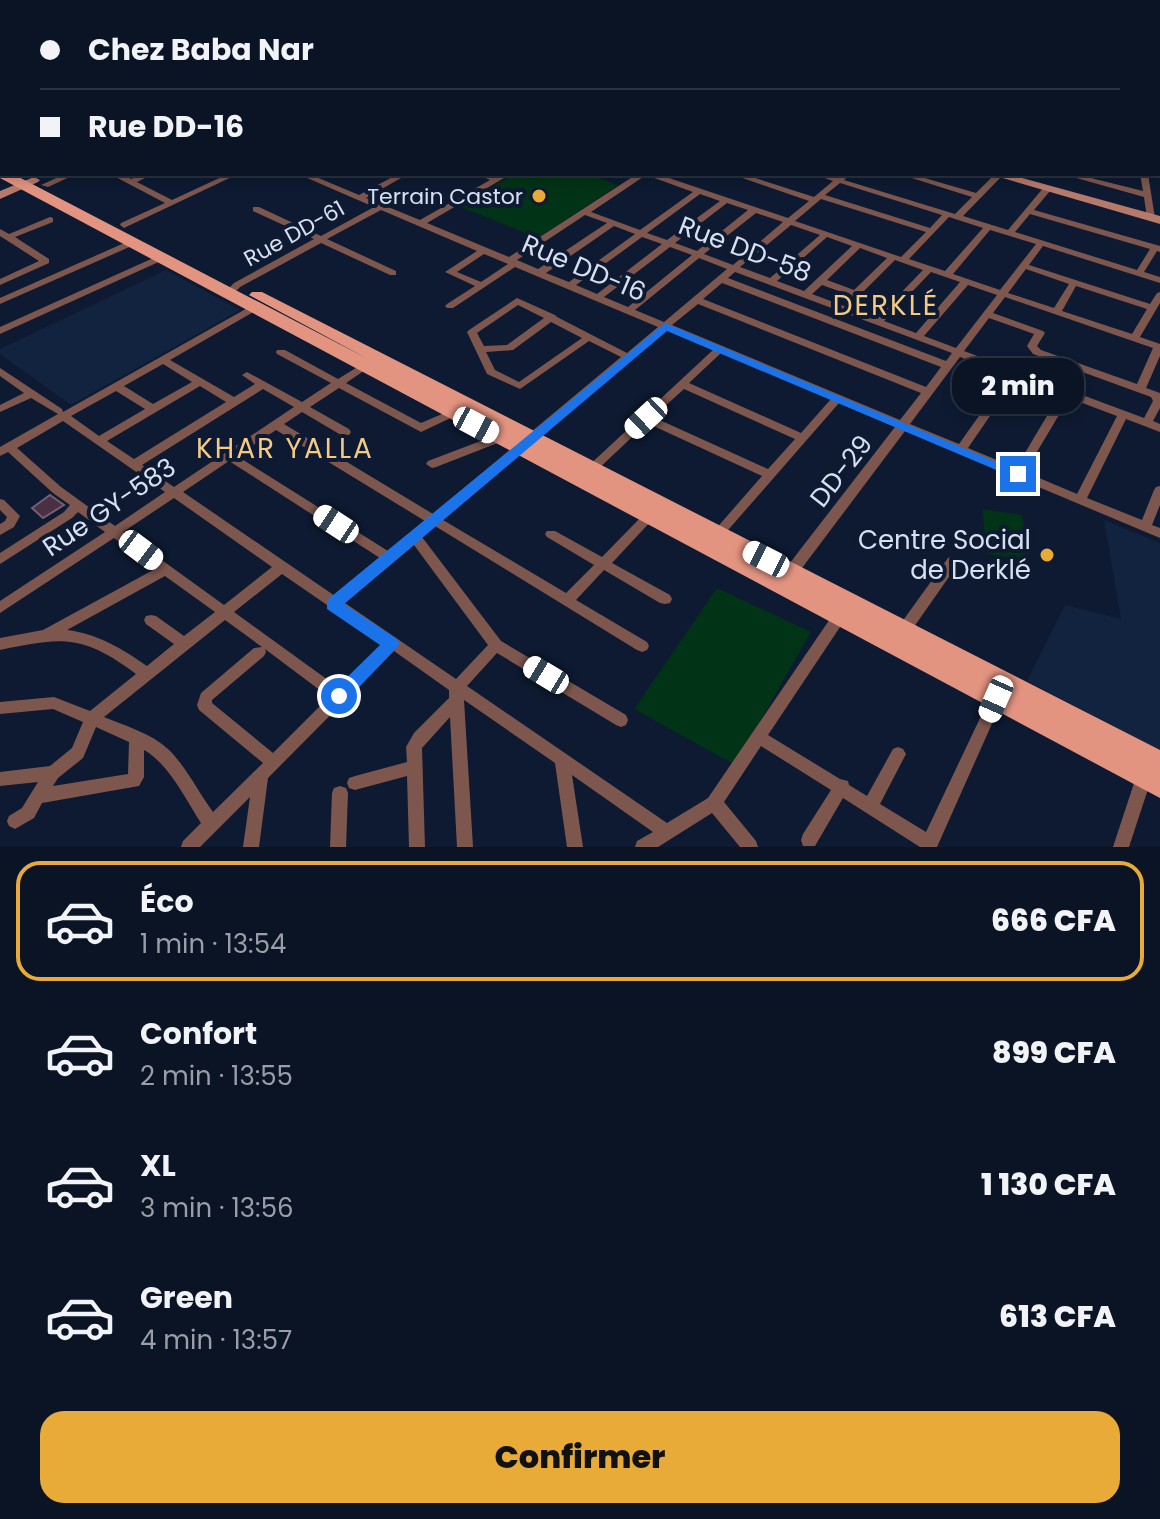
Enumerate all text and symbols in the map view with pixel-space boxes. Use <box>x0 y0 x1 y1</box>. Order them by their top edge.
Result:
text: Chez Baba Nar <box>88 28 314 71</box>
text: Rue DD-16 <box>88 105 244 148</box>
place label: Terrain Castor <box>367 181 523 212</box>
marker: Terrain Castor <box>530 187 548 205</box>
street label: Rue DD-61 <box>238 193 350 274</box>
street label: Rue DD-58 <box>674 207 816 291</box>
street label: Rue DD-16 <box>516 226 652 310</box>
district label: DERKLÉ <box>833 286 939 325</box>
callout: 2 min <box>952 358 1084 414</box>
text: 2 min <box>981 368 1055 404</box>
car <box>620 393 672 443</box>
car <box>449 403 503 447</box>
street label: DD-29 <box>801 427 881 515</box>
district label: KHAR YALLA <box>196 429 374 468</box>
street label: Rue GY-583 <box>35 449 183 565</box>
route end <box>1000 456 1036 492</box>
car <box>309 501 363 547</box>
place label: Centre Social de Derklé <box>858 522 1031 588</box>
car <box>115 526 167 574</box>
car <box>739 537 793 581</box>
marker: Centre Social de Derklé <box>1038 546 1056 564</box>
car <box>519 652 573 698</box>
car <box>975 672 1017 726</box>
route start <box>321 678 357 714</box>
text: Éco <box>140 880 194 923</box>
icon: car <box>44 885 116 957</box>
text: 666 CFA <box>991 899 1116 942</box>
text: 1 min · 13:54 <box>140 926 286 962</box>
text: Confort <box>140 1012 257 1055</box>
icon: car <box>44 1017 116 1089</box>
text: 899 CFA <box>992 1031 1116 1074</box>
text: 2 min · 13:55 <box>140 1058 293 1094</box>
text: XL <box>140 1144 176 1187</box>
icon: car <box>44 1149 116 1221</box>
text: 1 130 CFA <box>981 1163 1116 1206</box>
text: 3 min · 13:56 <box>140 1190 293 1226</box>
text: Green <box>140 1276 233 1319</box>
icon: car <box>44 1281 116 1353</box>
text: 613 CFA <box>999 1295 1116 1338</box>
text: 4 min · 13:57 <box>140 1322 292 1358</box>
button: Confirmer <box>40 1411 1120 1503</box>

